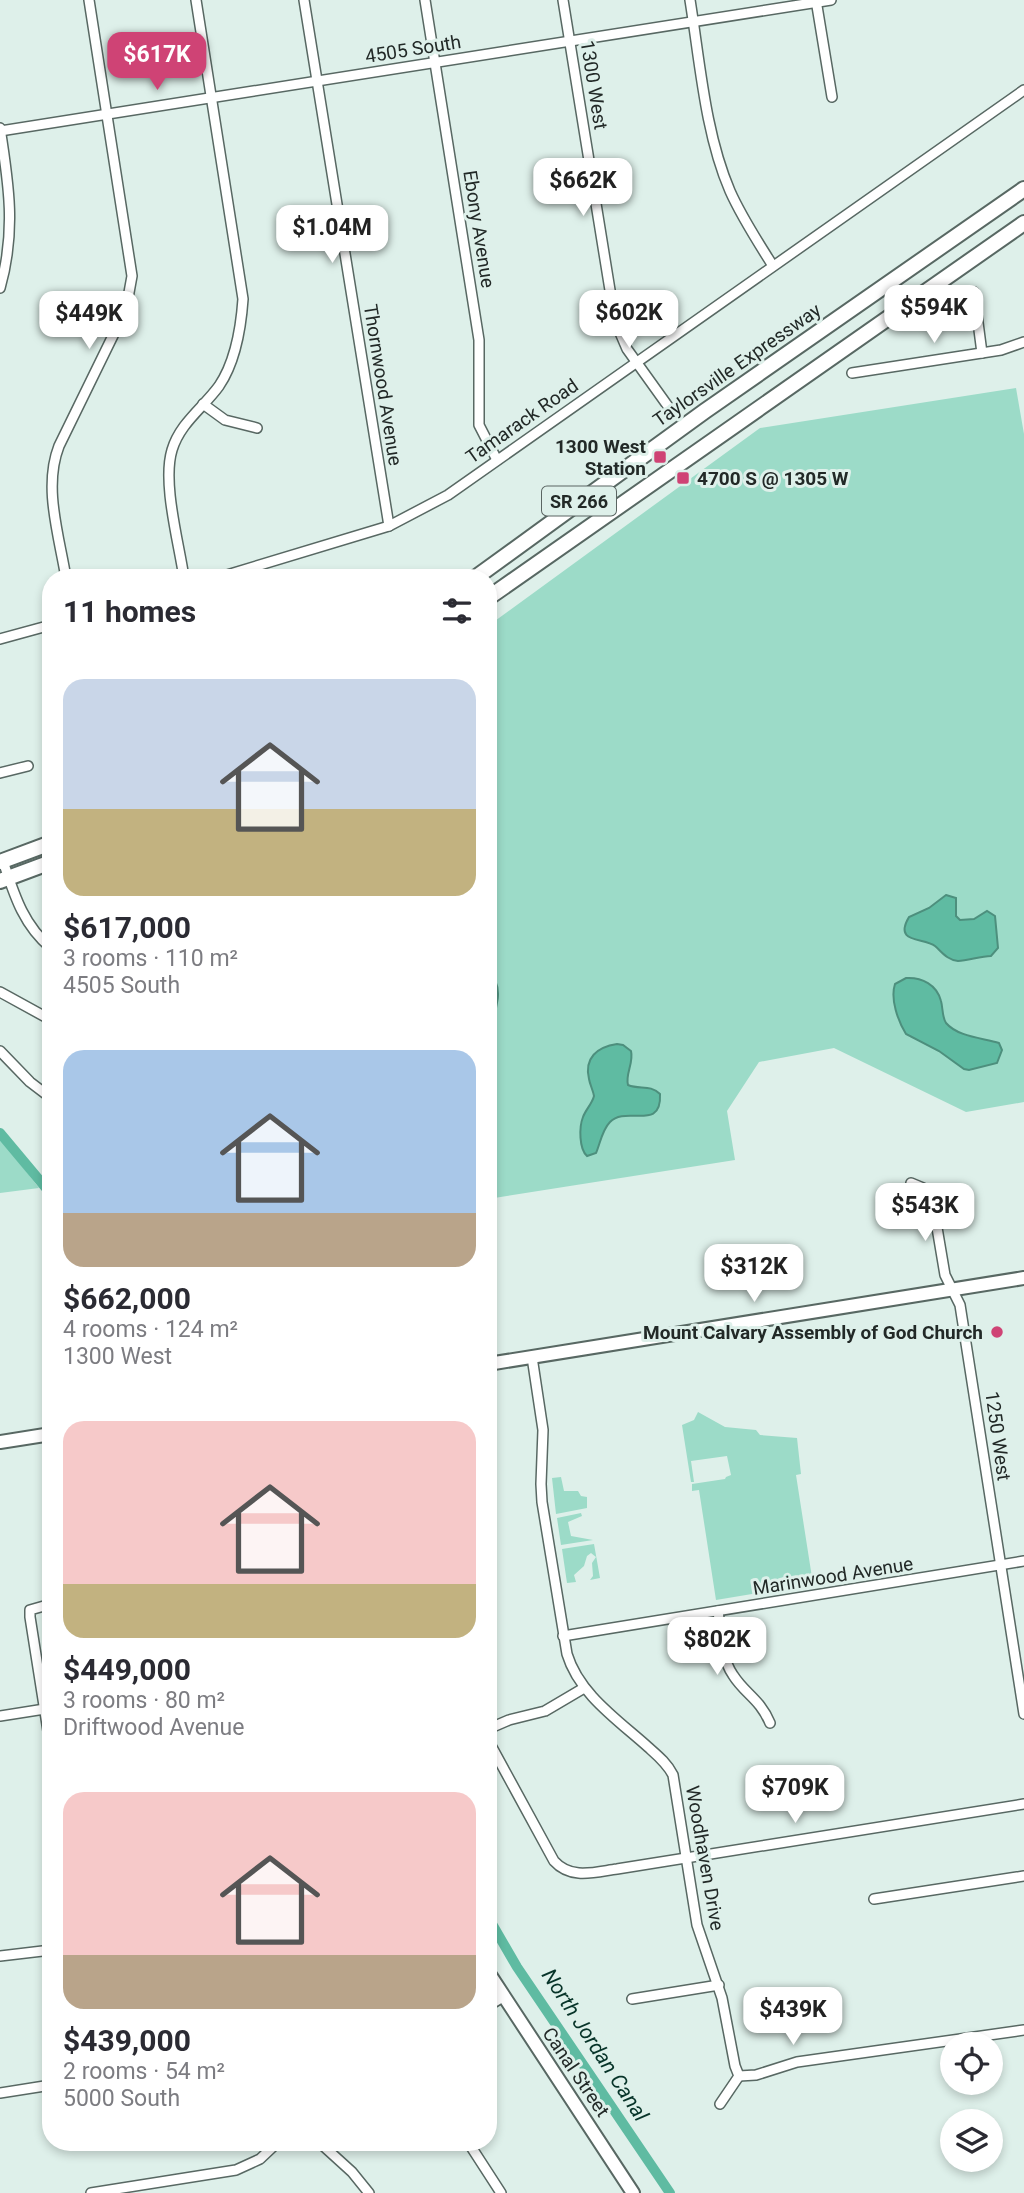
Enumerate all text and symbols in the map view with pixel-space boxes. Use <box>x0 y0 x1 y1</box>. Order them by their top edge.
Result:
street label: 4505 South <box>363 30 463 68</box>
pin: $617K <box>108 32 206 92</box>
street label: 1300 West <box>576 39 612 131</box>
text: $617K <box>123 41 191 68</box>
pin: $662K <box>534 158 632 218</box>
text: $662K <box>549 167 617 194</box>
street label: Ebony Avenue <box>458 169 500 289</box>
pin: $1.04M <box>275 205 389 265</box>
text: $1.04M <box>292 214 372 241</box>
pin: $594K <box>885 286 983 345</box>
pin: $602K <box>580 290 678 350</box>
pin: $449K <box>40 292 138 351</box>
text: $594K <box>900 294 968 321</box>
street label: Taylorsville Expressway <box>649 298 825 432</box>
text: $602K <box>595 299 663 326</box>
text: $449K <box>55 300 123 327</box>
street label: Thornwood Avenue <box>359 303 407 467</box>
street label: Tamarack Road <box>461 374 583 468</box>
place label: 1300 West Station <box>555 435 647 480</box>
marker: 1300 West Station <box>652 449 668 465</box>
place label: 4700 S @ 1305 W <box>697 467 849 490</box>
marker: 4700 S @ 1305 W <box>675 470 691 486</box>
road number: SR 266 <box>542 486 616 516</box>
icon: filters <box>438 592 476 630</box>
text: 11 homes <box>63 594 196 629</box>
icon: home <box>207 724 333 850</box>
text: $617,000 <box>63 910 191 945</box>
text: 3 rooms · 110 m² <box>63 945 238 972</box>
text: 4505 South <box>63 972 180 999</box>
icon: home <box>207 1095 333 1221</box>
pin: $543K <box>876 1184 974 1243</box>
text: $543K <box>891 1192 959 1219</box>
pin: $312K <box>705 1244 803 1304</box>
text: $312K <box>720 1253 788 1280</box>
text: $662,000 <box>63 1281 191 1316</box>
text: 4 rooms · 124 m² <box>63 1316 238 1343</box>
place label: Mount Calvary Assembly of God Church <box>643 1321 983 1344</box>
marker: Mount Calvary Assembly of God Church <box>989 1324 1005 1340</box>
text: 1300 West <box>63 1343 172 1370</box>
street label: 1250 West <box>980 1390 1016 1482</box>
icon: home <box>207 1466 333 1592</box>
street label: Marinwood Avenue <box>751 1552 915 1600</box>
pin: $802K <box>668 1618 766 1677</box>
text: $802K <box>683 1626 751 1653</box>
text: $449,000 <box>63 1652 191 1687</box>
text: 3 rooms · 80 m² <box>63 1687 225 1714</box>
text: Driftwood Avenue <box>63 1714 244 1741</box>
pin: $709K <box>746 1766 844 1825</box>
text: $709K <box>761 1774 829 1801</box>
street label: Woodhaven Drive <box>681 1784 729 1932</box>
icon: home <box>207 1837 333 1963</box>
water label: North Jordan Canal <box>537 1964 654 2127</box>
pin: $439K <box>744 1988 842 2047</box>
text: $439K <box>759 1996 827 2023</box>
text: $439,000 <box>63 2023 191 2058</box>
street label: Canal Street <box>538 2023 614 2121</box>
map controls <box>940 2032 1003 2172</box>
button: locate <box>940 2032 1003 2095</box>
text: 2 rooms · 54 m² <box>63 2058 225 2085</box>
text: 5000 South <box>63 2085 180 2112</box>
button: layers <box>940 2109 1003 2172</box>

